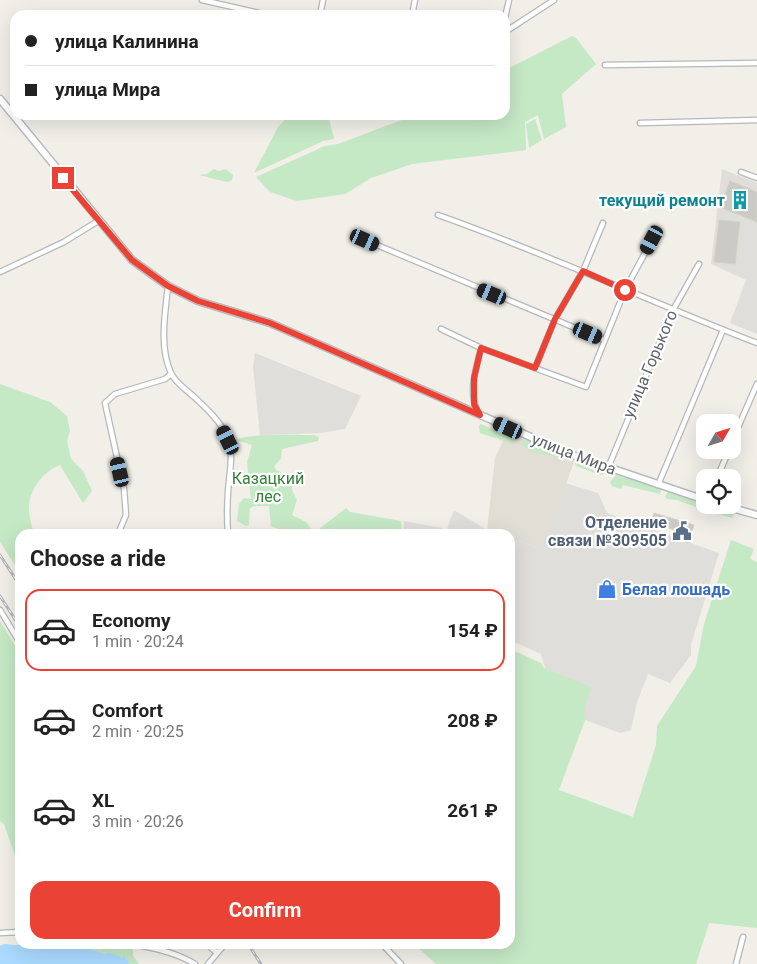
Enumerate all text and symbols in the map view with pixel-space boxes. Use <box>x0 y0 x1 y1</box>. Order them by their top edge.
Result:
text: улица Калинина <box>55 30 199 53</box>
text: улица Мира <box>55 78 160 101</box>
route end <box>52 167 74 189</box>
building icon: текущий ремонт <box>729 189 751 211</box>
place label: текущий ремонт <box>599 191 725 210</box>
car <box>638 223 665 257</box>
car <box>348 227 381 253</box>
route start <box>614 279 636 301</box>
car <box>475 281 508 307</box>
street label: улица Горького <box>619 307 681 421</box>
car <box>571 320 604 346</box>
north arrow <box>696 414 741 459</box>
map controls <box>696 414 741 514</box>
car <box>491 415 524 441</box>
car <box>214 423 241 457</box>
street label: улица Мира <box>529 429 619 479</box>
car <box>109 456 130 488</box>
park label: Казацкий лес <box>232 469 304 506</box>
button: locate <box>696 469 741 514</box>
place label: Отделение связи №309505 <box>548 513 667 550</box>
public building icon: Отделение связи №309505 <box>671 520 693 542</box>
text: Choose a ride <box>30 546 166 571</box>
shop icon: Белая лошадь <box>596 578 618 600</box>
place label: Белая лошадь <box>622 580 730 599</box>
icon: car <box>32 608 77 653</box>
text: Economy <box>92 609 171 632</box>
text: 154 ₽ <box>447 619 498 642</box>
text: 1 min · 20:24 <box>92 632 184 651</box>
icon: car <box>32 698 77 743</box>
text: Comfort <box>92 699 163 722</box>
text: 208 ₽ <box>447 709 498 732</box>
text: 2 min · 20:25 <box>92 722 184 741</box>
icon: car <box>32 788 77 833</box>
text: XL <box>92 789 114 812</box>
text: 261 ₽ <box>447 799 498 822</box>
text: 3 min · 20:26 <box>92 812 184 831</box>
button: Confirm <box>30 881 500 939</box>

